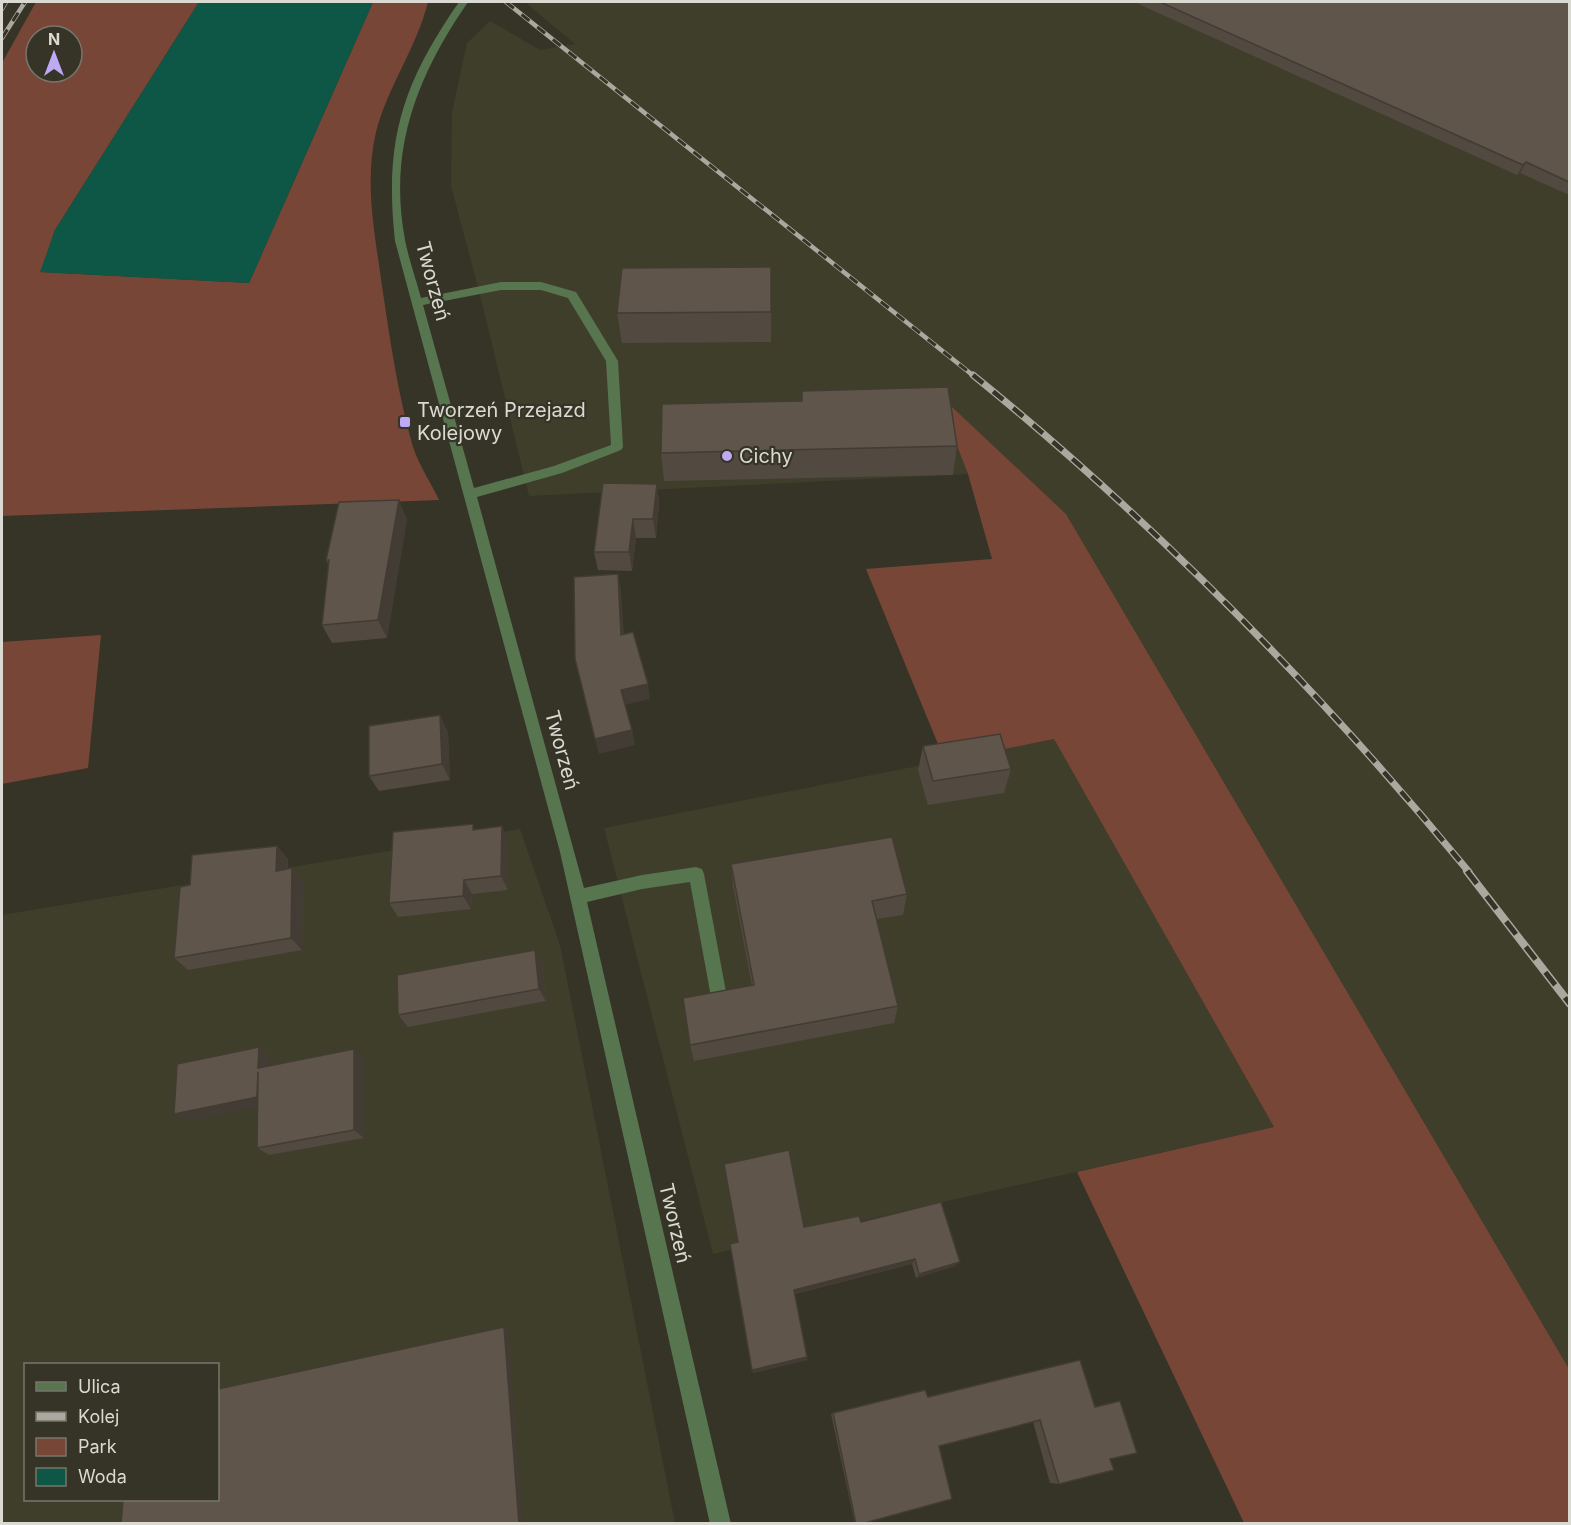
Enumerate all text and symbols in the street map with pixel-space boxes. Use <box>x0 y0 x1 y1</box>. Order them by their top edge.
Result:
north arrow <box>24 24 84 84</box>
text: N <box>48 29 60 49</box>
street label: Tworzeń <box>411 239 455 323</box>
place label: Tworzeń Przejazd Kolejowy <box>417 398 586 445</box>
marker: Tworzeń Przejazd Kolejowy <box>398 415 412 429</box>
place label: Cichy <box>739 444 793 468</box>
marker: Cichy <box>720 449 734 463</box>
street label: Tworzeń <box>540 708 584 792</box>
street label: Tworzeń <box>654 1181 696 1265</box>
legend <box>24 1363 219 1501</box>
text: Ulica <box>78 1376 121 1397</box>
text: Kolej <box>78 1406 119 1427</box>
text: Park <box>78 1436 117 1457</box>
text: Woda <box>78 1466 127 1487</box>

